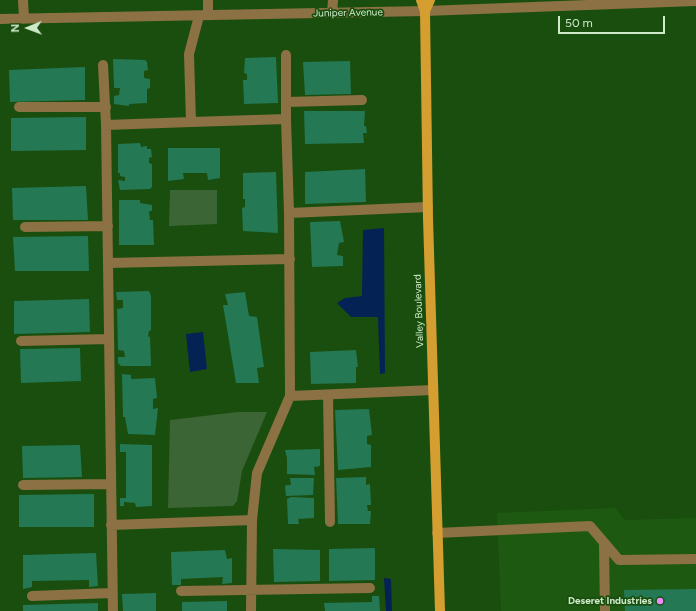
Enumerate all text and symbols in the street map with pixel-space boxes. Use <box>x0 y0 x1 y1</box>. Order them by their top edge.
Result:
street label: Juniper Avenue <box>313 6 383 20</box>
north arrow <box>8 8 48 48</box>
scale bar <box>560 8 667 34</box>
text: 50 m <box>565 16 593 30</box>
text: N <box>9 24 22 33</box>
street label: Valley Boulevard <box>412 274 426 348</box>
place label: Deseret Industries <box>568 595 652 607</box>
marker: Deseret Industries <box>655 596 665 606</box>

